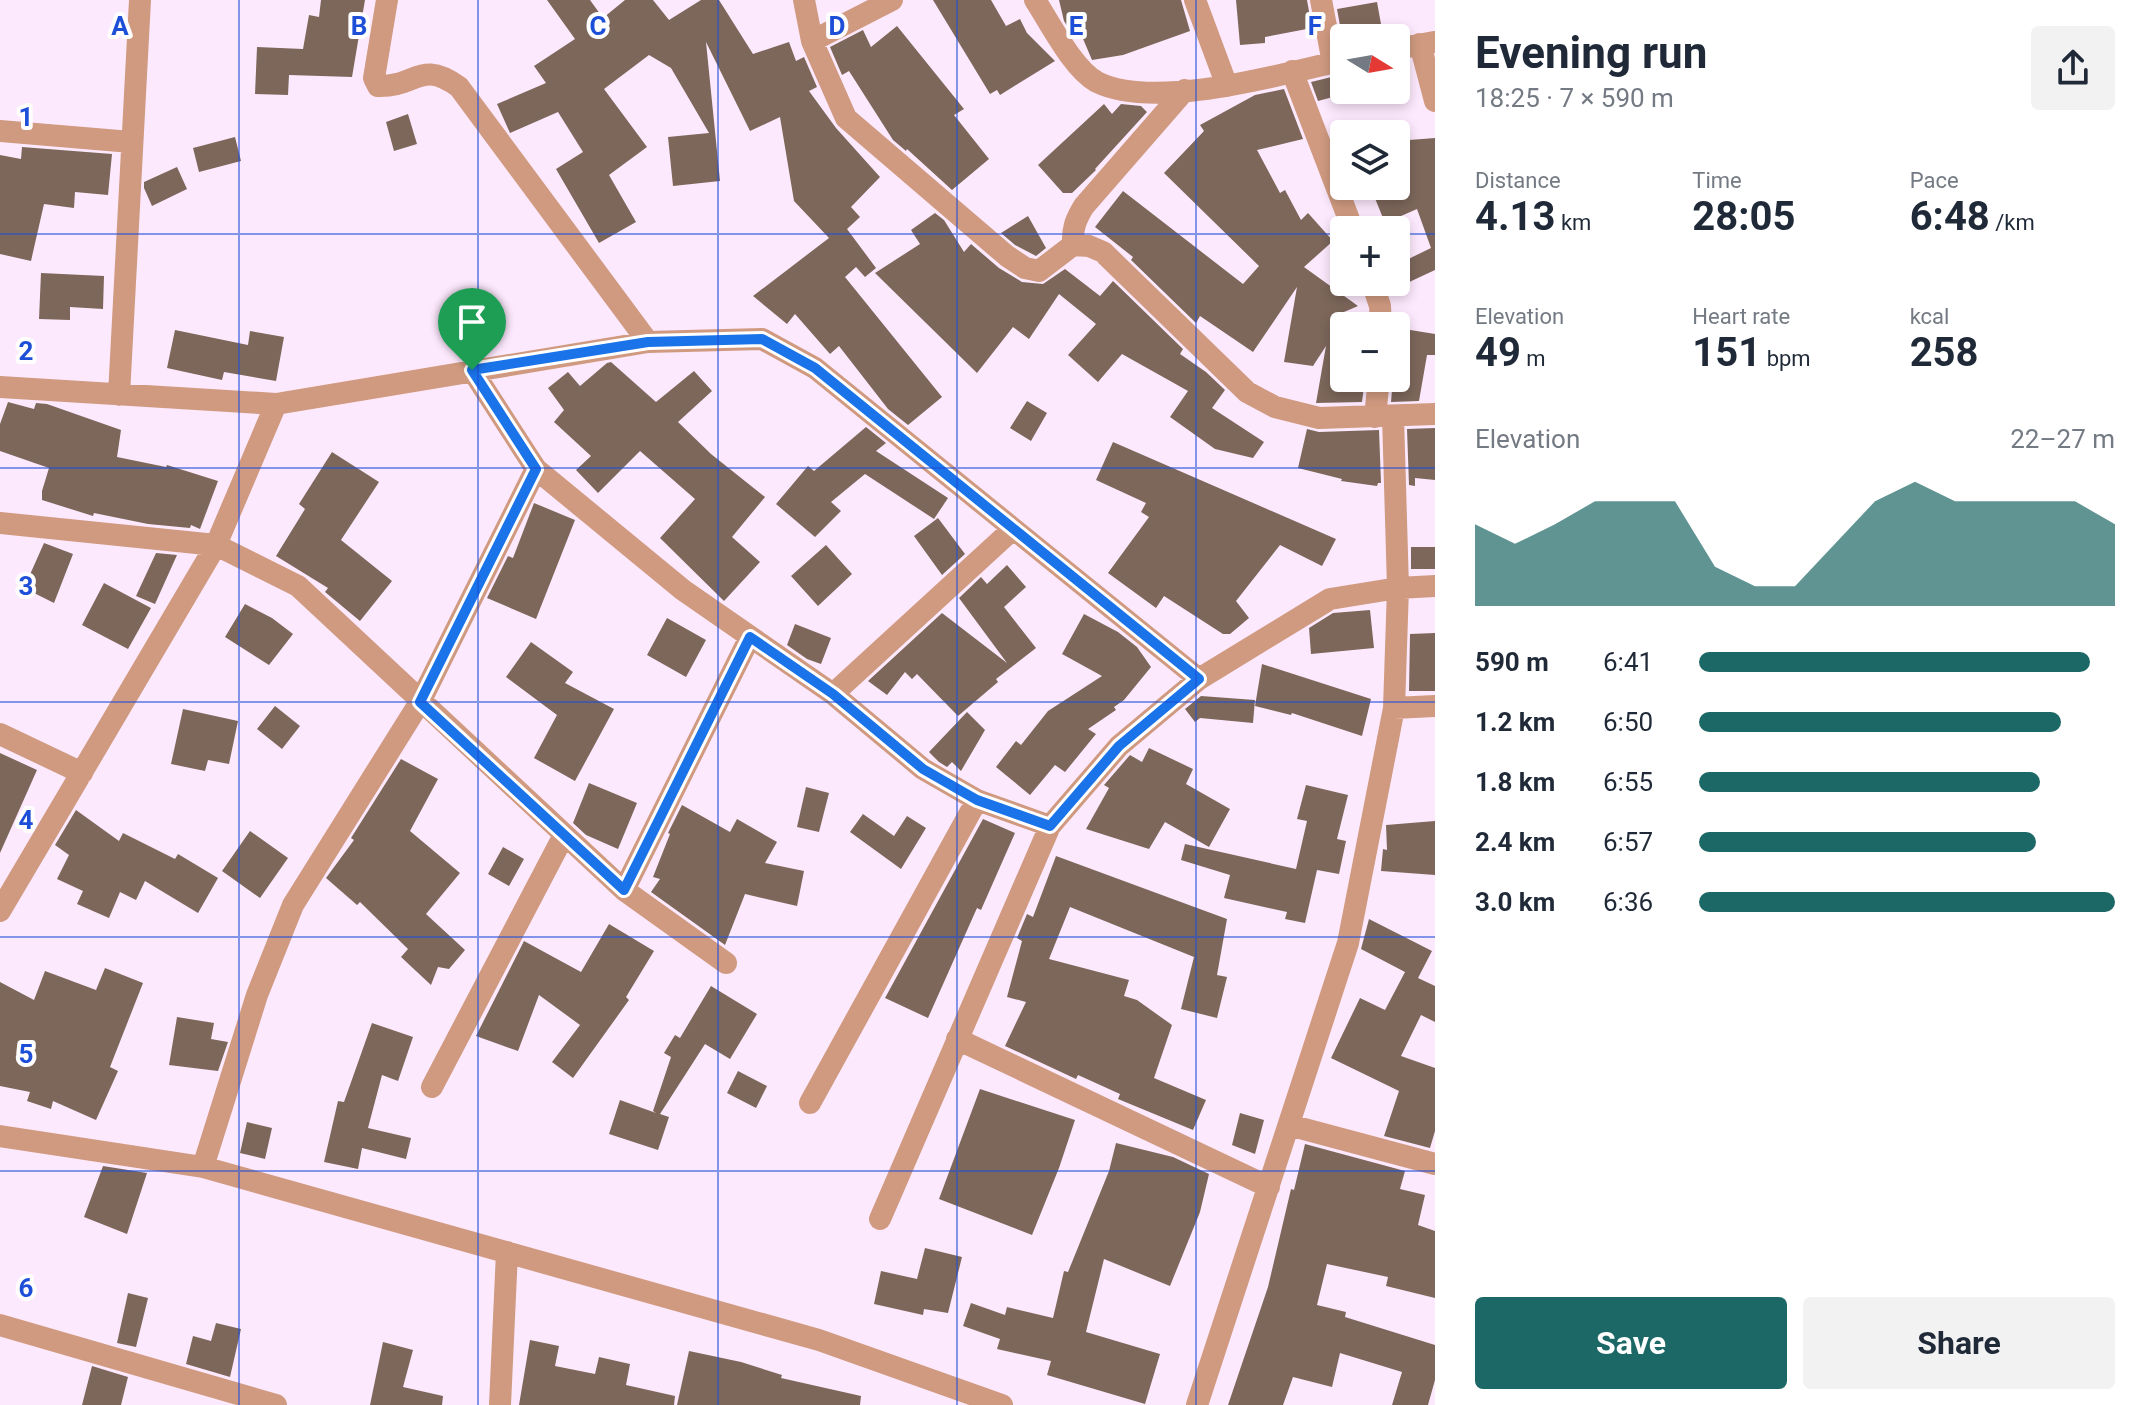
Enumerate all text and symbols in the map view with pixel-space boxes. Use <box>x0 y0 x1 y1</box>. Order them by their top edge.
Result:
text: A <box>111 11 129 41</box>
text: B <box>351 11 367 41</box>
text: C <box>589 11 607 41</box>
text: D <box>829 11 845 41</box>
text: E <box>1069 11 1084 41</box>
text: F <box>1308 11 1322 41</box>
north arrow <box>1330 24 1410 104</box>
map controls <box>1330 24 1410 392</box>
button: share <box>2031 26 2115 110</box>
text: Evening run <box>1475 27 1707 79</box>
text: 18:25 · 7 × 590 m <box>1475 83 1674 113</box>
text: 1 <box>19 102 33 132</box>
button: layers <box>1330 120 1410 200</box>
text: Distance <box>1475 168 1561 193</box>
text: Time <box>1692 168 1742 193</box>
text: Pace <box>1910 168 1959 193</box>
text: 4.13 <box>1475 193 1555 240</box>
text: 28:05 <box>1692 193 1795 240</box>
text: 6:48 <box>1910 193 1990 240</box>
text: km <box>1555 210 1591 235</box>
text: /km <box>1990 210 2035 235</box>
button: + <box>1330 216 1410 296</box>
pin <box>438 288 506 370</box>
icon: arrive <box>450 300 494 344</box>
text: Elevation <box>1475 304 1564 329</box>
text: Heart rate <box>1692 304 1790 329</box>
text: kcal <box>1910 304 1949 329</box>
button: − <box>1330 312 1410 392</box>
text: 49 <box>1475 329 1521 376</box>
text: 151 <box>1692 329 1761 376</box>
text: 258 <box>1910 329 1979 376</box>
text: 2 <box>19 336 33 366</box>
text: m <box>1521 346 1546 371</box>
text: bpm <box>1761 346 1811 371</box>
text: Elevation <box>1475 424 1580 454</box>
text: 22–27 m <box>2010 424 2115 454</box>
text: 3 <box>19 571 33 601</box>
text: 590 m <box>1475 647 1549 677</box>
text: 6:41 <box>1603 647 1653 677</box>
text: 1.2 km <box>1475 707 1555 737</box>
text: 6:50 <box>1603 707 1653 737</box>
text: 1.8 km <box>1475 767 1555 797</box>
text: 6:55 <box>1603 767 1653 797</box>
text: 4 <box>19 805 34 835</box>
text: 2.4 km <box>1475 827 1555 857</box>
text: 6:57 <box>1603 827 1653 857</box>
text: 3.0 km <box>1475 887 1555 917</box>
text: 6:36 <box>1603 887 1653 917</box>
text: 5 <box>19 1039 33 1069</box>
text: 6 <box>19 1273 34 1303</box>
button: Save <box>1475 1297 1787 1389</box>
button: Share <box>1803 1297 2115 1389</box>

